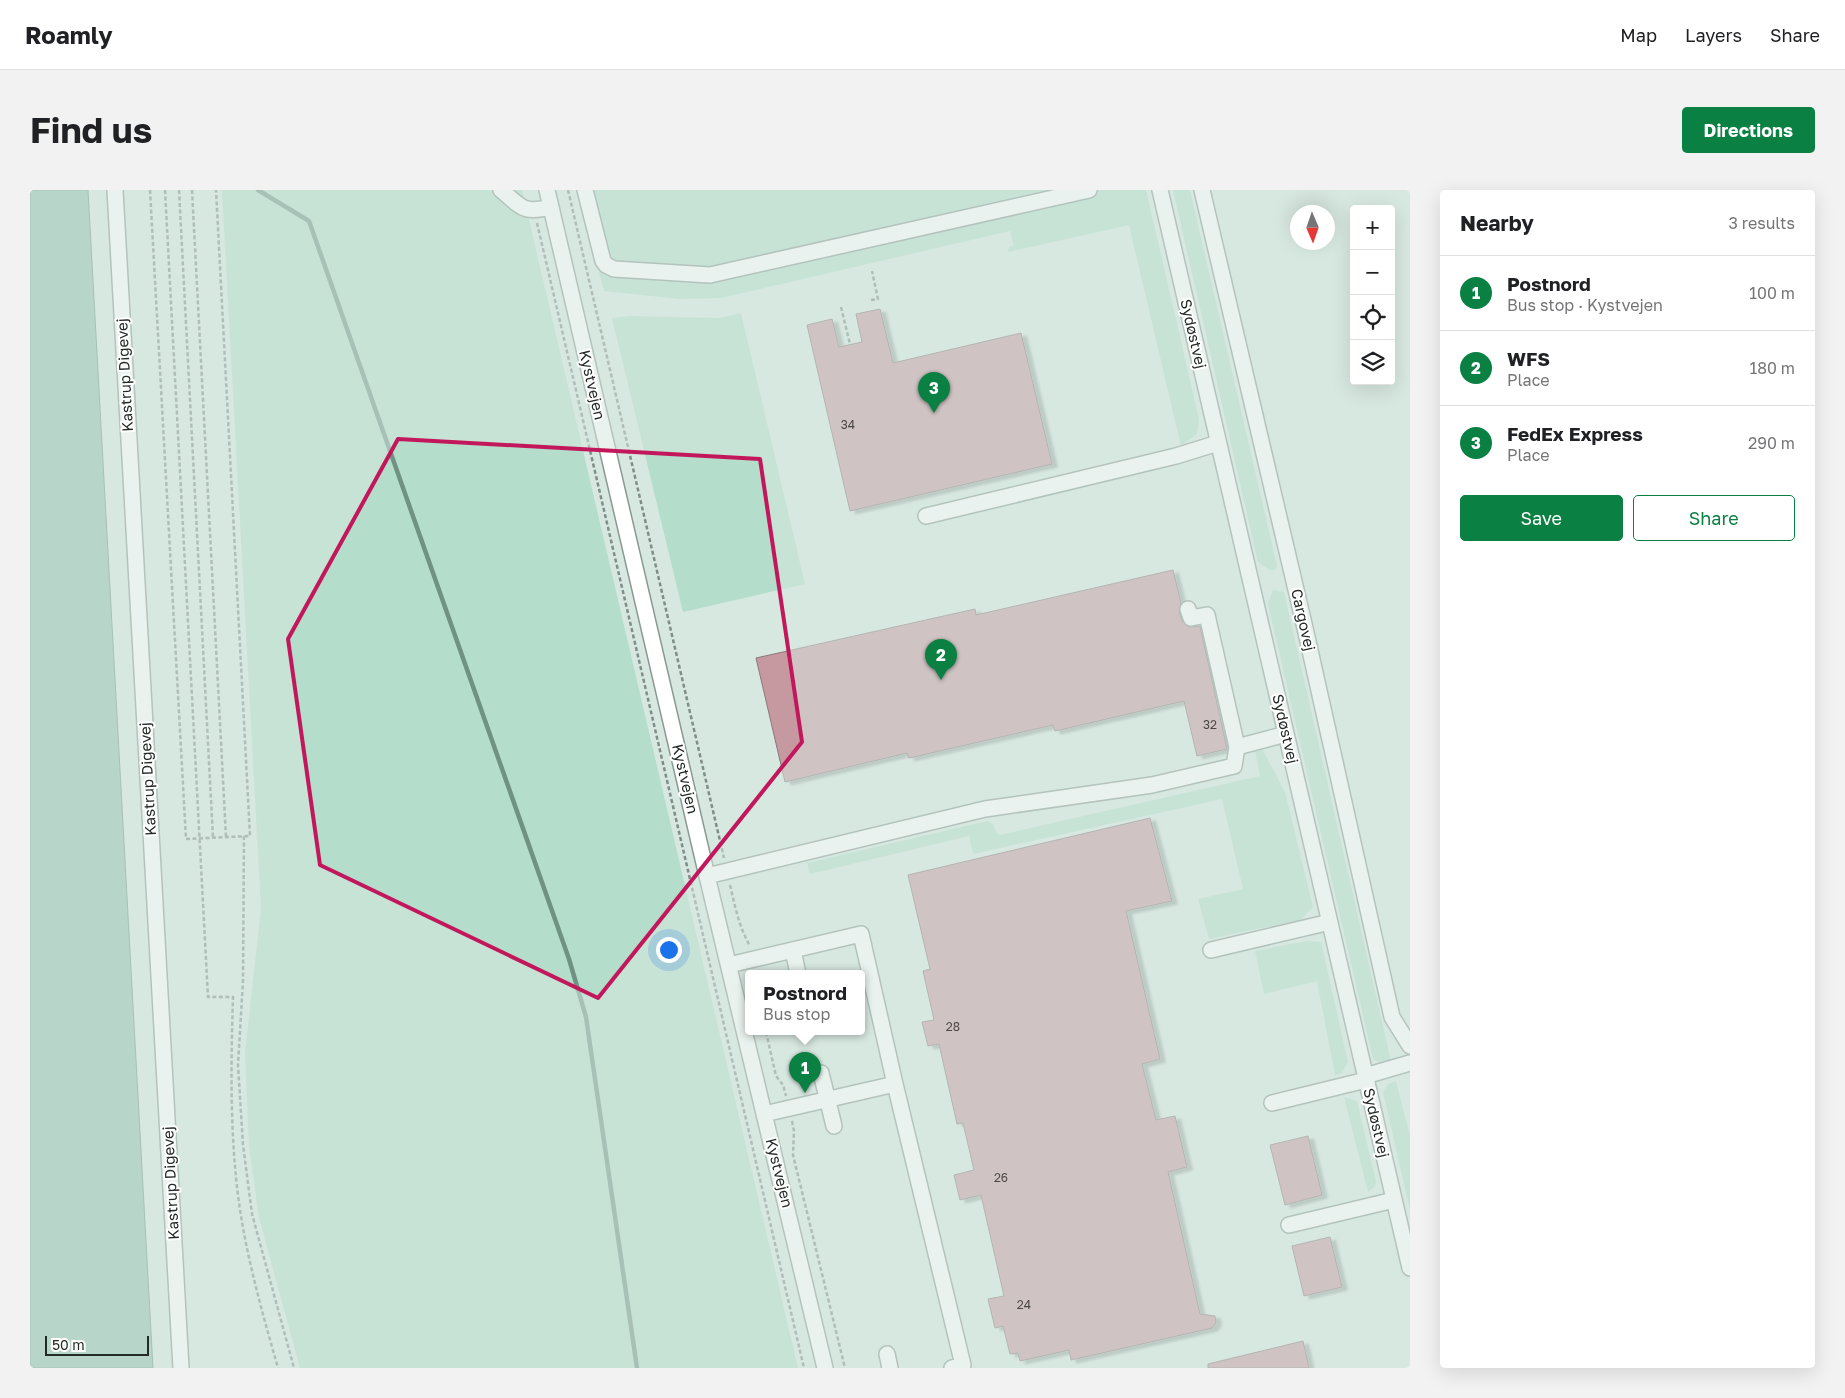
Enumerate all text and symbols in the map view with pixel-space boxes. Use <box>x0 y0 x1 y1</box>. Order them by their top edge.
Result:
text: Roamly <box>25 20 113 49</box>
text: Map <box>1620 24 1657 46</box>
text: Layers <box>1685 24 1742 46</box>
text: Share <box>1770 24 1820 46</box>
button: Directions <box>1682 107 1815 153</box>
text: Find us <box>30 109 152 151</box>
north arrow <box>1290 205 1335 250</box>
map controls <box>1350 205 1395 385</box>
button: + <box>1350 205 1395 250</box>
text: Nearby <box>1460 210 1534 236</box>
text: 3 results <box>1728 213 1795 233</box>
button: − <box>1350 250 1395 295</box>
text: Postnord <box>1507 272 1591 295</box>
text: 1 <box>1472 283 1480 303</box>
text: 100 m <box>1749 283 1795 303</box>
button: locate <box>1350 295 1395 340</box>
text: Bus stop · Kystvejen <box>1507 295 1663 315</box>
street label: Sydøstvej <box>1177 297 1211 370</box>
street label: Kastrup Digevej <box>112 318 136 432</box>
button: layers <box>1350 340 1395 385</box>
text: WFS <box>1507 347 1550 370</box>
street label: Kystvejen <box>576 348 610 421</box>
text: 2 <box>1471 358 1481 378</box>
text: 180 m <box>1749 358 1795 378</box>
text: Place <box>1507 370 1550 390</box>
pin: 3 <box>918 372 950 413</box>
house number: 34 <box>841 417 855 432</box>
text: FedEx Express <box>1507 422 1643 445</box>
text: 3 <box>1471 433 1481 453</box>
text: 290 m <box>1748 433 1795 453</box>
text: Place <box>1507 445 1550 465</box>
button: Save <box>1460 495 1623 541</box>
button: Share <box>1633 495 1795 541</box>
street label: Cargovej <box>1288 587 1320 653</box>
pin: 2 <box>925 639 957 680</box>
street label: Sydøstvej <box>1269 692 1303 765</box>
house number: 32 <box>1203 717 1217 732</box>
street label: Kastrup Digevej <box>135 722 159 836</box>
street label: Kystvejen <box>669 742 703 815</box>
your location <box>656 937 682 963</box>
popup <box>745 970 865 1035</box>
text: Postnord <box>763 981 847 1004</box>
text: Bus stop <box>763 1004 830 1024</box>
house number: 28 <box>946 1019 960 1034</box>
pin: 1 <box>789 1052 821 1093</box>
street label: Sydøstvej <box>1360 1086 1394 1159</box>
street label: Kastrup Digevej <box>158 1126 182 1240</box>
street label: Kystvejen <box>763 1136 797 1209</box>
house number: 26 <box>994 1170 1008 1185</box>
house number: 24 <box>1017 1297 1031 1312</box>
scale bar <box>45 1333 149 1356</box>
text: 50 m <box>52 1336 85 1353</box>

